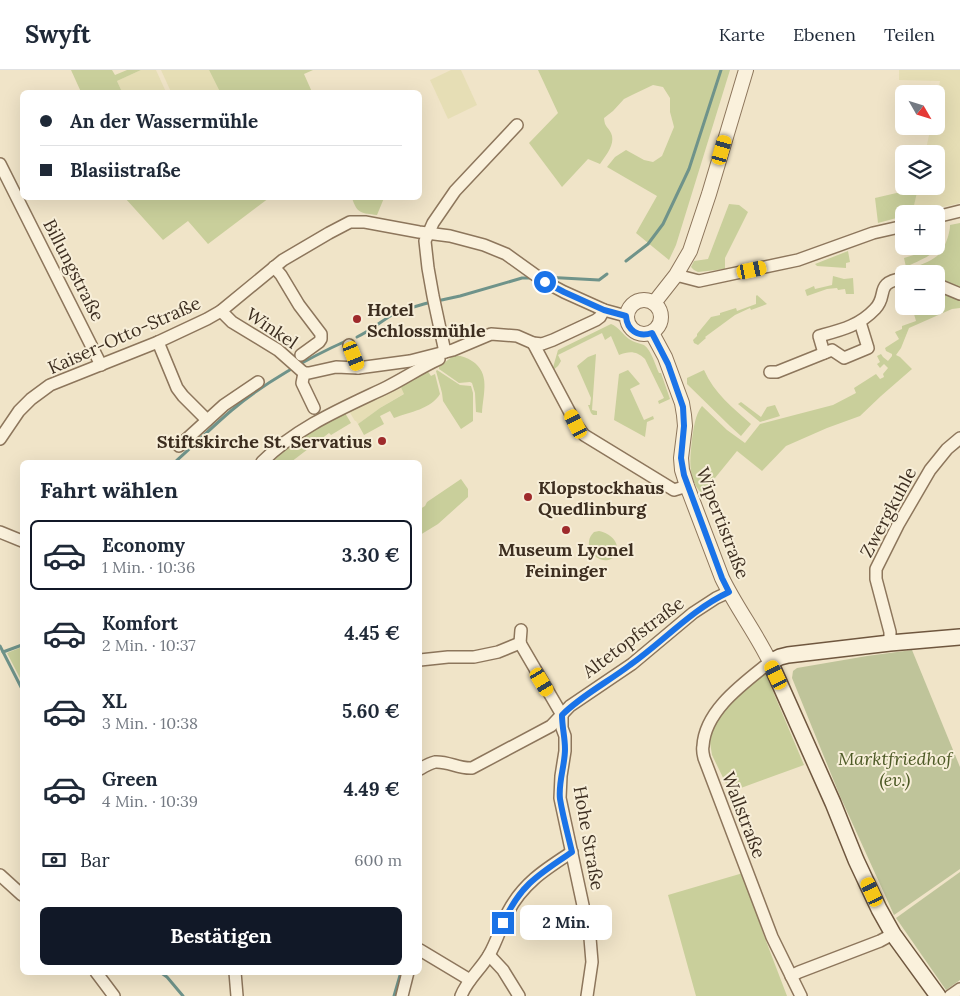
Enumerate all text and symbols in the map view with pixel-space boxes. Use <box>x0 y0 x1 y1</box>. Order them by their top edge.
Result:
text: Swyft <box>25 19 91 50</box>
text: Karte <box>719 23 765 46</box>
text: Ebenen <box>793 23 856 46</box>
text: Teilen <box>884 23 935 46</box>
north arrow <box>895 85 945 135</box>
map controls <box>895 85 945 315</box>
text: An der Wassermühle <box>70 109 258 133</box>
car <box>710 134 733 166</box>
button: layers <box>895 145 945 195</box>
text: Blasiistraße <box>70 158 181 182</box>
button: + <box>895 205 945 255</box>
street label: Billungstraße <box>38 215 110 325</box>
car <box>735 260 768 280</box>
button: − <box>895 265 945 315</box>
route start <box>534 271 556 293</box>
street label: Kaiser-Otto-Straße <box>44 291 204 379</box>
place label: Hotel Schlossmühle <box>367 298 486 342</box>
street label: Winkel <box>242 302 302 354</box>
marker: Hotel Schlossmühle <box>351 313 363 325</box>
car <box>341 339 366 373</box>
car <box>562 407 589 441</box>
place label: Stiftskirche St. Servatius <box>157 430 372 453</box>
marker: Stiftskirche St. Servatius <box>376 435 388 447</box>
street label: Zwergkuhle <box>855 463 921 561</box>
street label: Wipertistraße <box>691 464 755 582</box>
text: Fahrt wählen <box>40 476 178 504</box>
place label: Klopstockhaus Quedlinburg <box>538 476 665 520</box>
marker: Klopstockhaus Quedlinburg <box>522 491 534 503</box>
marker: Museum Lyonel Feininger <box>560 524 572 536</box>
icon: car <box>42 533 87 578</box>
text: Economy <box>102 533 185 557</box>
place label: Museum Lyonel Feininger <box>498 538 634 582</box>
text: 3.30 € <box>342 543 400 567</box>
text: 1 Min. · 10:36 <box>102 557 195 577</box>
street label: Altetopfstraße <box>577 591 689 683</box>
icon: car <box>42 611 87 656</box>
text: Komfort <box>102 611 178 635</box>
text: 4.45 € <box>344 621 400 645</box>
text: 2 Min. · 10:37 <box>102 635 196 655</box>
car <box>762 658 789 692</box>
car <box>527 665 556 699</box>
icon: car <box>42 689 87 734</box>
text: XL <box>102 689 127 713</box>
text: 5.60 € <box>342 699 400 723</box>
text: 3 Min. · 10:38 <box>102 713 198 733</box>
park label: Marktfriedhof (ev.) <box>838 747 954 791</box>
icon: car <box>42 767 87 812</box>
text: Green <box>102 767 158 791</box>
street label: Wallstraße <box>717 769 771 862</box>
text: 4.49 € <box>343 777 400 801</box>
street label: Hohe Straße <box>569 784 610 892</box>
text: 4 Min. · 10:39 <box>102 791 198 811</box>
icon: cash <box>40 846 68 874</box>
text: Bar <box>80 848 110 872</box>
text: 600 m <box>354 850 402 870</box>
car <box>858 875 885 909</box>
callout: 2 Min. <box>520 906 613 940</box>
button: Bestätigen <box>40 907 402 965</box>
route end <box>492 912 514 934</box>
text: 2 Min. <box>542 912 590 932</box>

